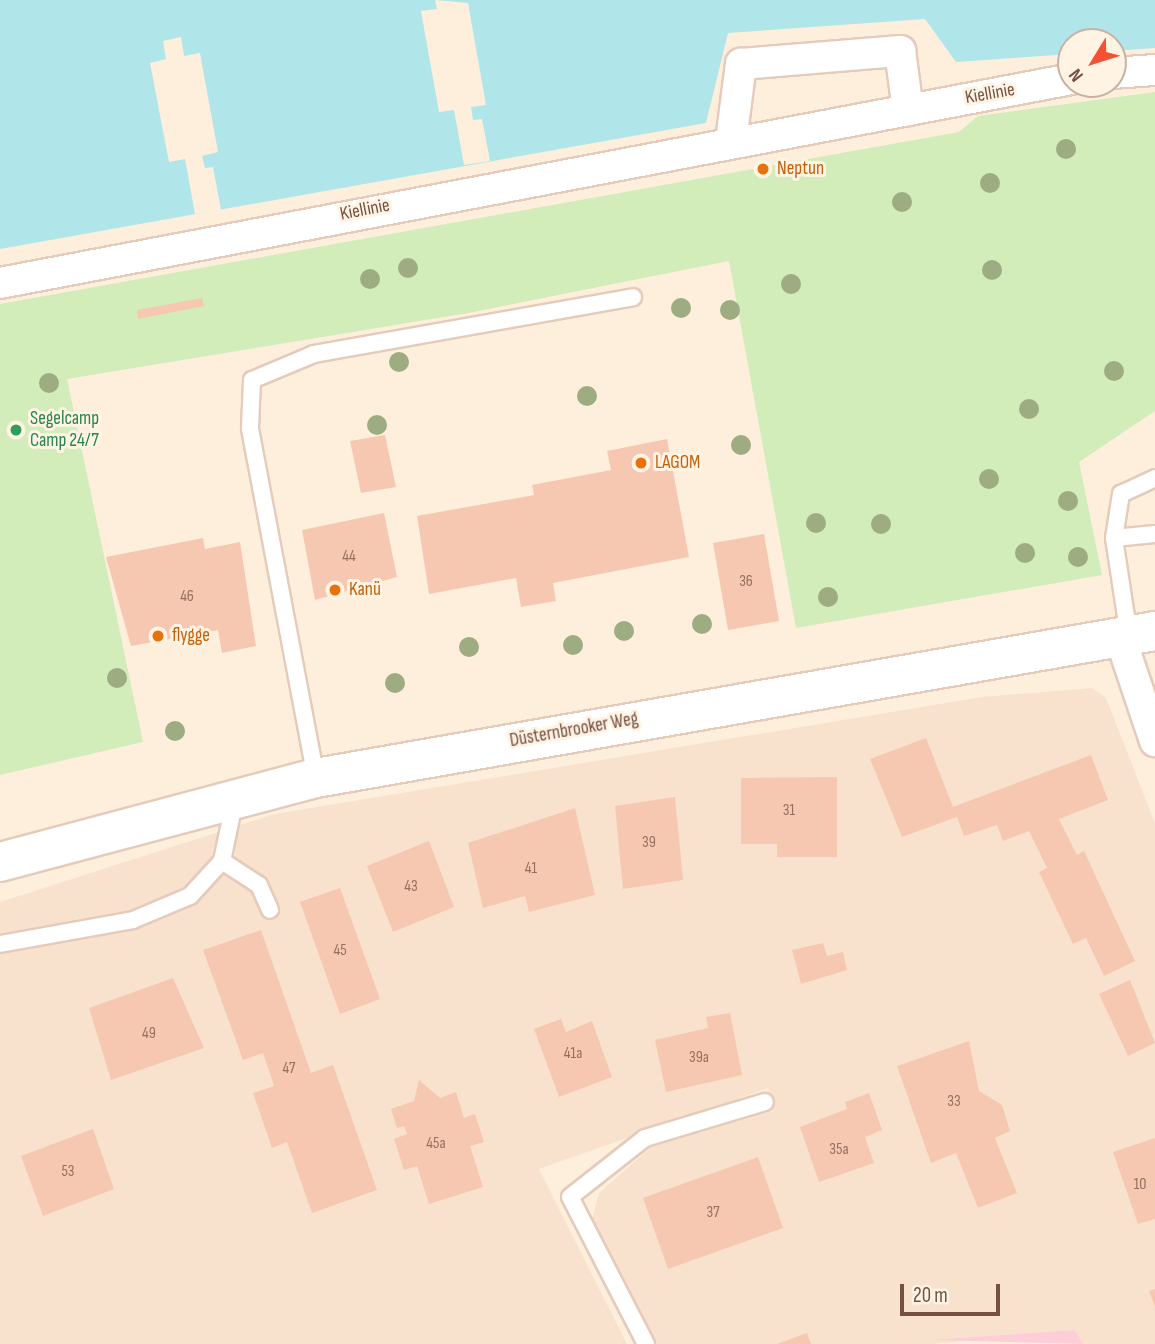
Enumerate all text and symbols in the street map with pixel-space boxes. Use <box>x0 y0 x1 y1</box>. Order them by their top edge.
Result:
north arrow <box>1057 28 1127 98</box>
text: N <box>1064 64 1089 86</box>
street label: Kiellinie <box>963 78 1017 110</box>
place label: Neptun <box>777 158 824 180</box>
marker: Neptun <box>755 161 771 177</box>
street label: Kiellinie <box>338 194 392 226</box>
place label: Segelcamp Camp 24/7 <box>30 408 99 452</box>
marker: Segelcamp Camp 24/7 <box>8 422 24 438</box>
place label: LAGOM <box>655 452 700 474</box>
marker: LAGOM <box>633 455 649 471</box>
house number: 44 <box>342 547 356 567</box>
house number: 36 <box>739 572 753 592</box>
place label: Kanü <box>349 579 381 601</box>
marker: Kanü <box>327 582 343 598</box>
house number: 46 <box>180 587 194 607</box>
place label: flygge <box>172 625 210 647</box>
marker: flygge <box>150 628 166 644</box>
street label: Düsternbrooker Weg <box>508 707 640 753</box>
house number: 31 <box>783 801 795 821</box>
house number: 39 <box>642 833 656 853</box>
house number: 41 <box>525 859 537 879</box>
house number: 43 <box>404 877 418 897</box>
house number: 45 <box>333 941 347 961</box>
house number: 49 <box>142 1024 156 1044</box>
house number: 41a <box>564 1044 582 1064</box>
house number: 39a <box>689 1048 709 1068</box>
house number: 47 <box>283 1059 295 1079</box>
house number: 33 <box>947 1092 961 1112</box>
house number: 45a <box>426 1134 446 1154</box>
house number: 35a <box>829 1140 849 1160</box>
house number: 53 <box>61 1162 75 1182</box>
house number: 10 <box>1134 1175 1146 1195</box>
house number: 37 <box>706 1203 720 1223</box>
scale bar <box>903 1270 1003 1314</box>
text: 20 m <box>913 1283 948 1308</box>

